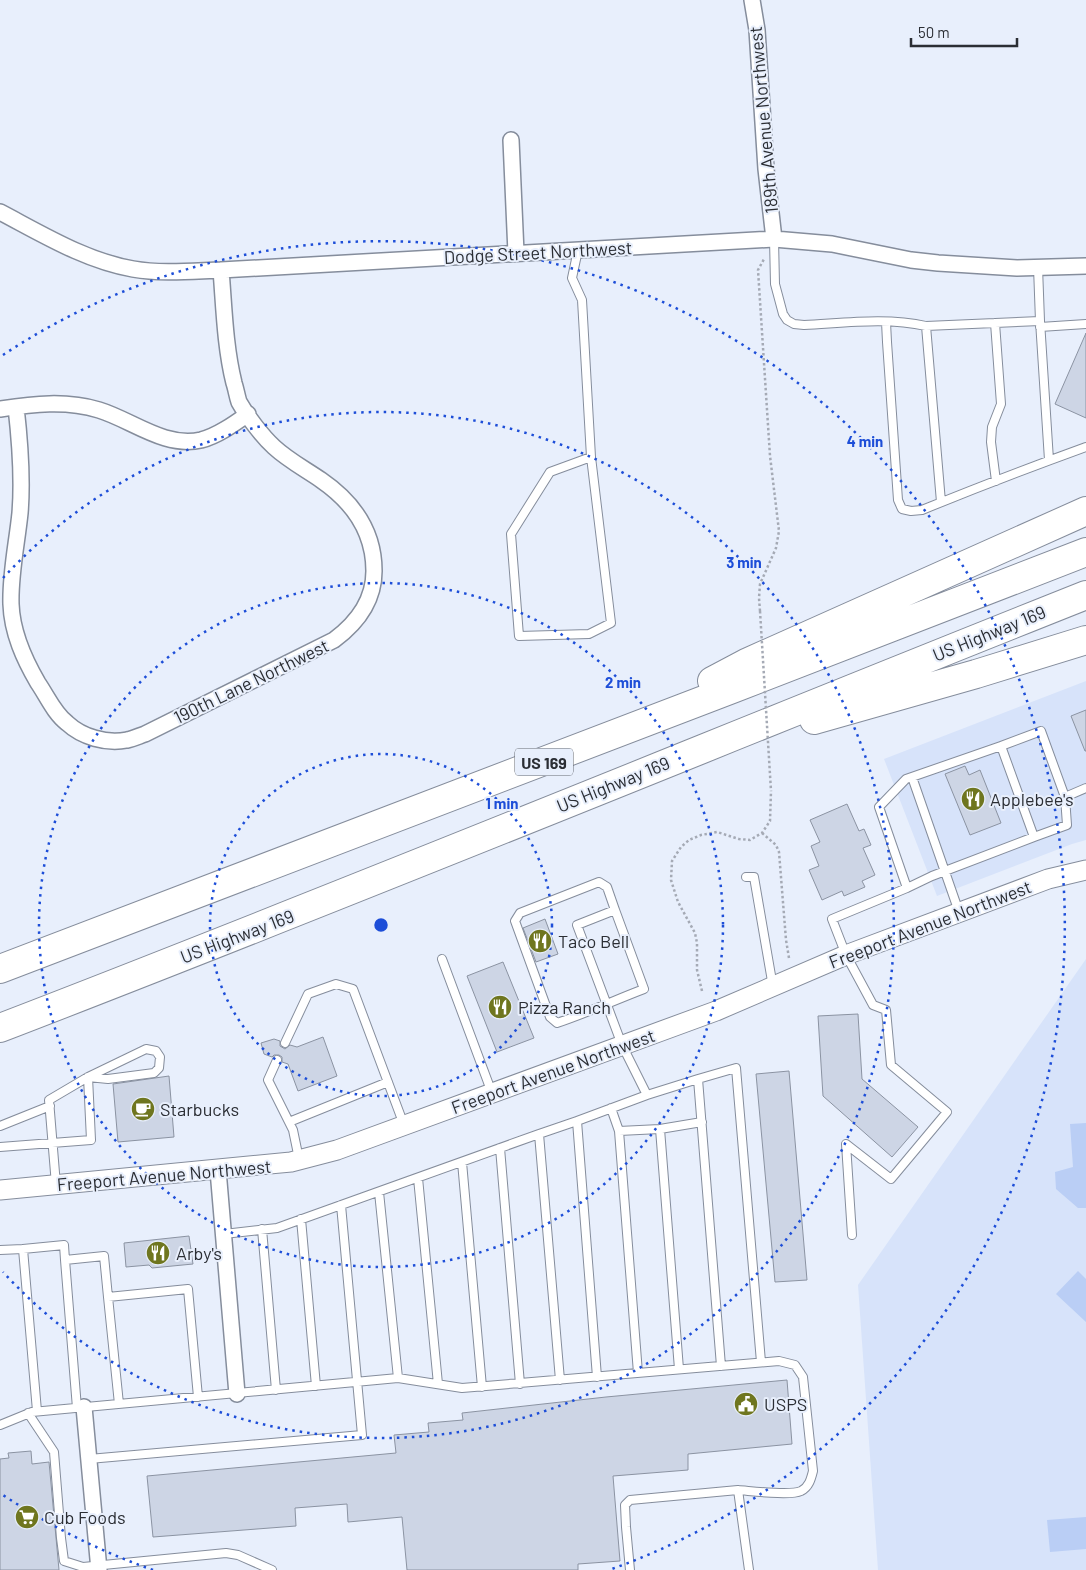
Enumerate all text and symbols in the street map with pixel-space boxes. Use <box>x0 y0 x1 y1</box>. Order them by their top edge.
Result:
scale bar <box>911 15 1017 47</box>
text: 50 m <box>918 23 950 41</box>
street label: 189th Avenue Northwest <box>744 25 782 215</box>
street label: Dodge Street Northwest <box>443 236 633 268</box>
text: 4 min <box>847 432 883 450</box>
text: 3 min <box>726 553 762 571</box>
street label: US Highway 169 <box>929 600 1049 666</box>
street label: 190th Lane Northwest <box>170 634 332 728</box>
text: 2 min <box>605 673 641 691</box>
road number: US 169 <box>515 749 573 776</box>
street label: US Highway 169 <box>553 751 673 817</box>
restaurant icon: Applebee's <box>960 786 986 812</box>
place label: Applebee's <box>990 788 1074 810</box>
text: 1 min <box>486 794 518 812</box>
street label: Freeport Avenue Northwest <box>826 875 1034 973</box>
street label: US Highway 169 <box>177 904 297 968</box>
centre of rings <box>372 916 390 934</box>
restaurant icon: Taco Bell <box>527 928 553 954</box>
place label: Taco Bell <box>558 930 629 952</box>
restaurant icon: Pizza Ranch <box>487 994 513 1020</box>
place label: Pizza Ranch <box>518 996 611 1018</box>
street label: Freeport Avenue Northwest <box>448 1024 658 1118</box>
cafe icon: Starbucks <box>130 1096 156 1122</box>
place label: Starbucks <box>160 1098 239 1120</box>
street label: Freeport Avenue Northwest <box>56 1155 272 1195</box>
restaurant icon: Arby's <box>145 1240 171 1266</box>
place label: Arby's <box>176 1242 222 1264</box>
public building icon: USPS <box>733 1391 759 1417</box>
place label: USPS <box>764 1393 807 1415</box>
supermarket icon: Cub Foods <box>14 1504 40 1530</box>
place label: Cub Foods <box>44 1506 126 1528</box>

